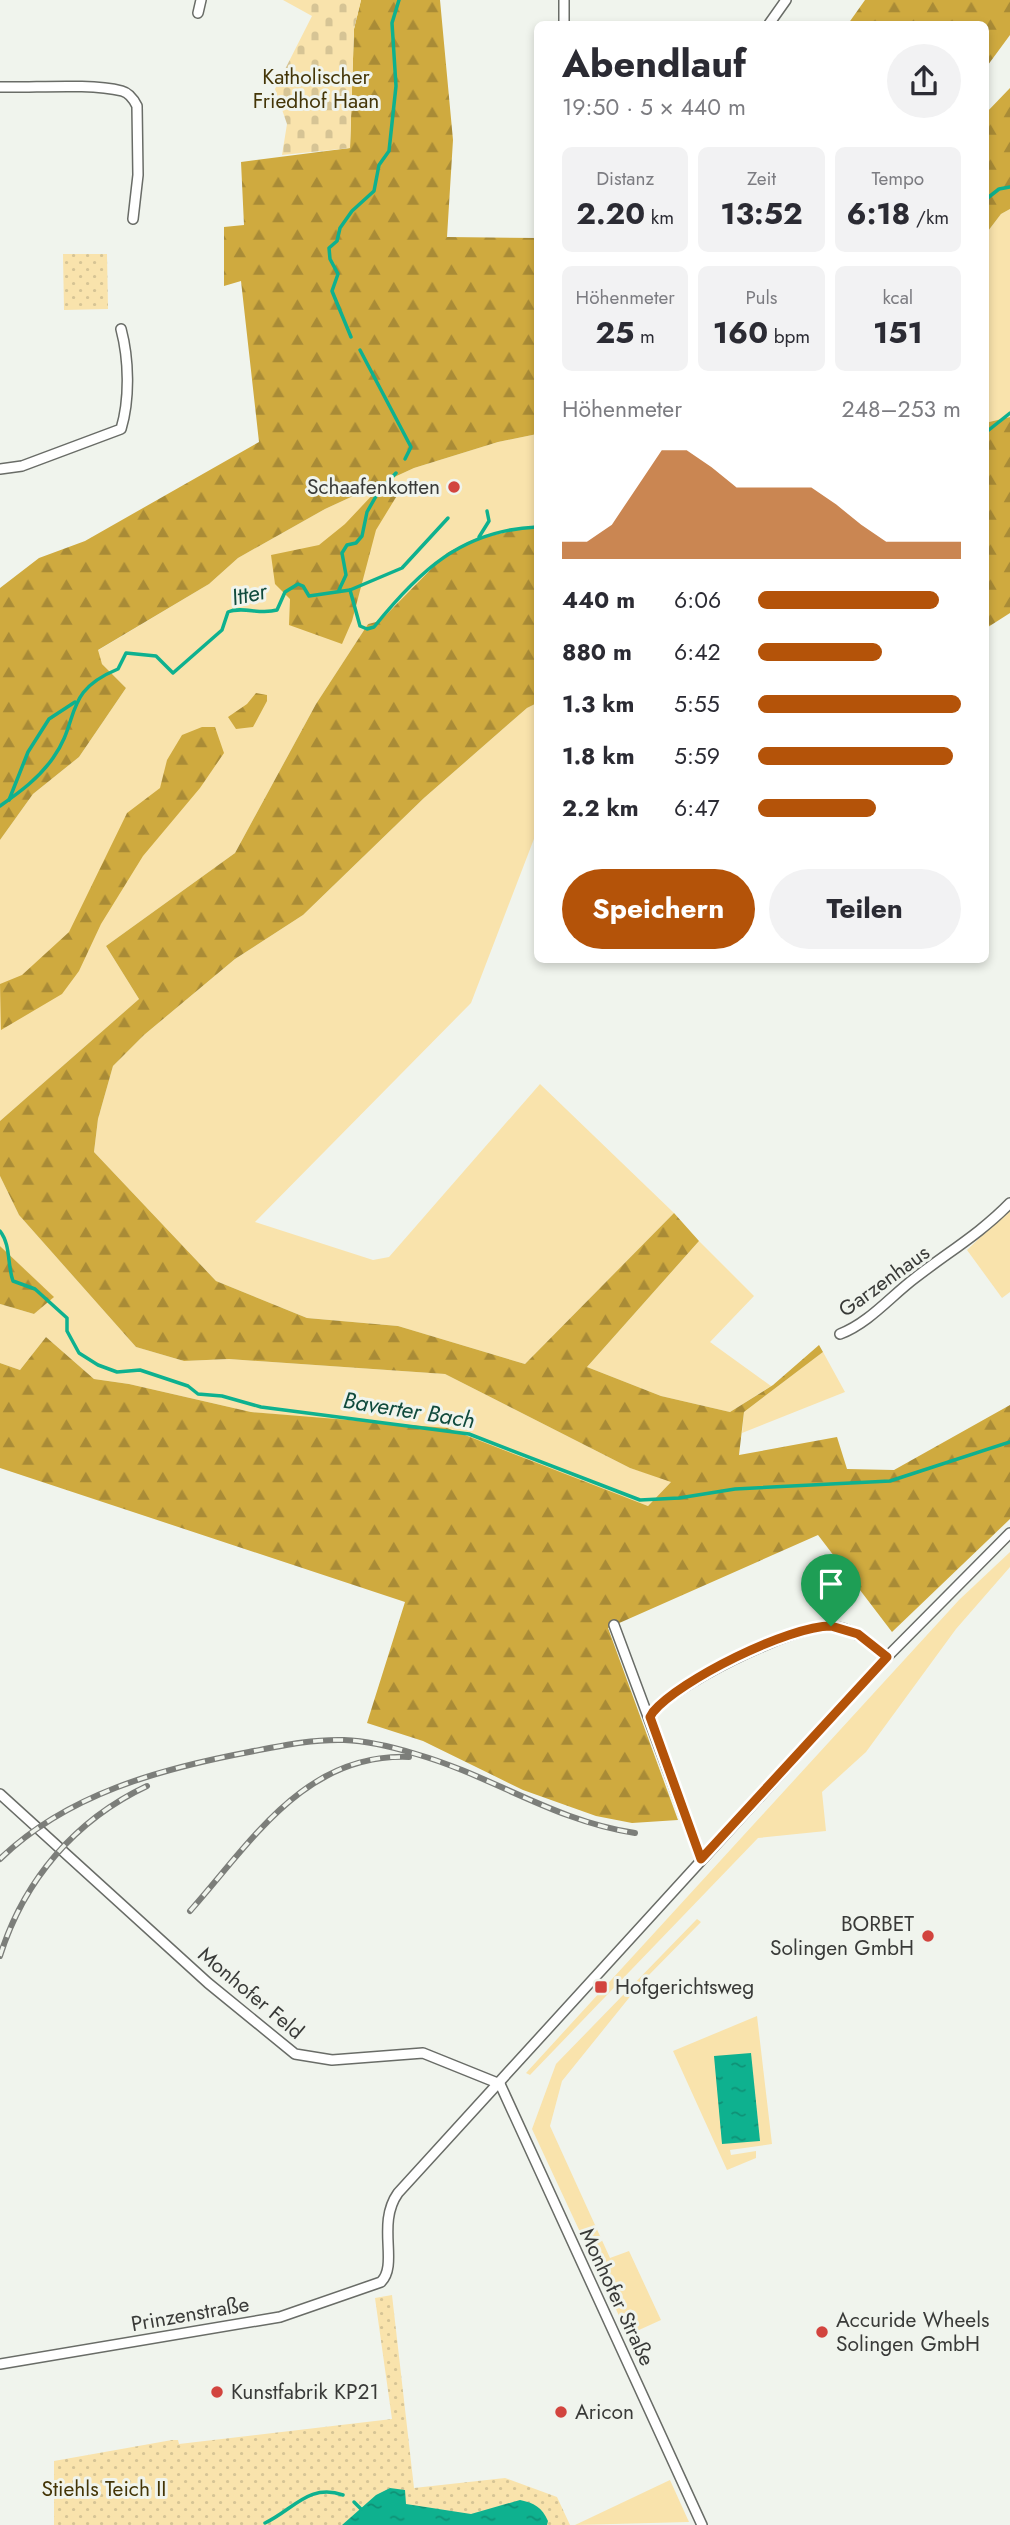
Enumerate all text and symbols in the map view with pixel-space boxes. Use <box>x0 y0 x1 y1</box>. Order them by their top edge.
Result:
text: Abendlauf <box>562 36 746 91</box>
button: share <box>887 44 961 118</box>
park label: Katholischer Friedhof Haan <box>253 62 379 116</box>
text: 19:50 · 5 × 440 m <box>562 90 746 124</box>
text: Distanz <box>596 165 654 192</box>
text: Zeit <box>747 165 776 192</box>
text: Tempo <box>871 165 924 192</box>
text: 2.20 <box>576 192 645 235</box>
text: 13:52 <box>720 192 803 235</box>
text: 6:18 <box>847 192 910 235</box>
text: km <box>645 204 674 231</box>
text: /km <box>910 204 949 231</box>
text: Höhenmeter <box>576 284 675 311</box>
text: Puls <box>745 284 778 311</box>
text: kcal <box>882 284 913 311</box>
text: 25 <box>595 311 634 354</box>
text: 160 <box>713 311 768 354</box>
text: 151 <box>873 311 923 354</box>
text: m <box>634 323 655 350</box>
text: bpm <box>768 323 810 350</box>
text: Höhenmeter <box>562 392 682 426</box>
text: 248–253 m <box>841 392 961 426</box>
place label: Schaafenkotten <box>307 472 440 502</box>
marker: Schaafenkotten <box>446 479 462 495</box>
water label: Itter <box>228 573 271 614</box>
text: 440 m <box>562 583 635 617</box>
text: 6:06 <box>674 583 721 617</box>
text: 880 m <box>562 635 632 669</box>
text: 6:42 <box>674 635 721 669</box>
text: 1.3 km <box>562 687 634 721</box>
text: 5:55 <box>674 687 720 721</box>
text: 1.8 km <box>562 739 635 773</box>
text: 5:59 <box>674 739 720 773</box>
text: 2.2 km <box>562 791 639 825</box>
text: 6:47 <box>674 791 720 825</box>
button: Speichern <box>562 869 755 949</box>
button: Teilen <box>769 869 961 949</box>
street label: Garzenhaus <box>832 1238 936 1324</box>
water label: Baverter Bach <box>341 1383 477 1437</box>
pin <box>801 1554 861 1626</box>
icon: arrive <box>812 1565 850 1603</box>
place label: BORBET Solingen GmbH <box>770 1909 914 1963</box>
marker: BORBET Solingen GmbH <box>920 1928 936 1944</box>
street label: Monhofer Feld <box>192 1940 310 2046</box>
place label: Hofgerichtsweg <box>615 1972 754 2002</box>
marker: Hofgerichtsweg <box>593 1979 609 1995</box>
street label: Monhofer Straße <box>572 2223 662 2371</box>
street label: Prinzenstraße <box>129 2289 252 2339</box>
place label: Accuride Wheels Solingen GmbH <box>836 2305 989 2359</box>
marker: Accuride Wheels Solingen GmbH <box>814 2324 830 2340</box>
place label: Kunstfabrik KP21 <box>231 2377 379 2407</box>
marker: Kunstfabrik KP21 <box>209 2384 225 2400</box>
place label: Aricon <box>575 2397 634 2427</box>
marker: Aricon <box>553 2404 569 2420</box>
park label: Stiehls Teich II <box>41 2474 167 2504</box>

